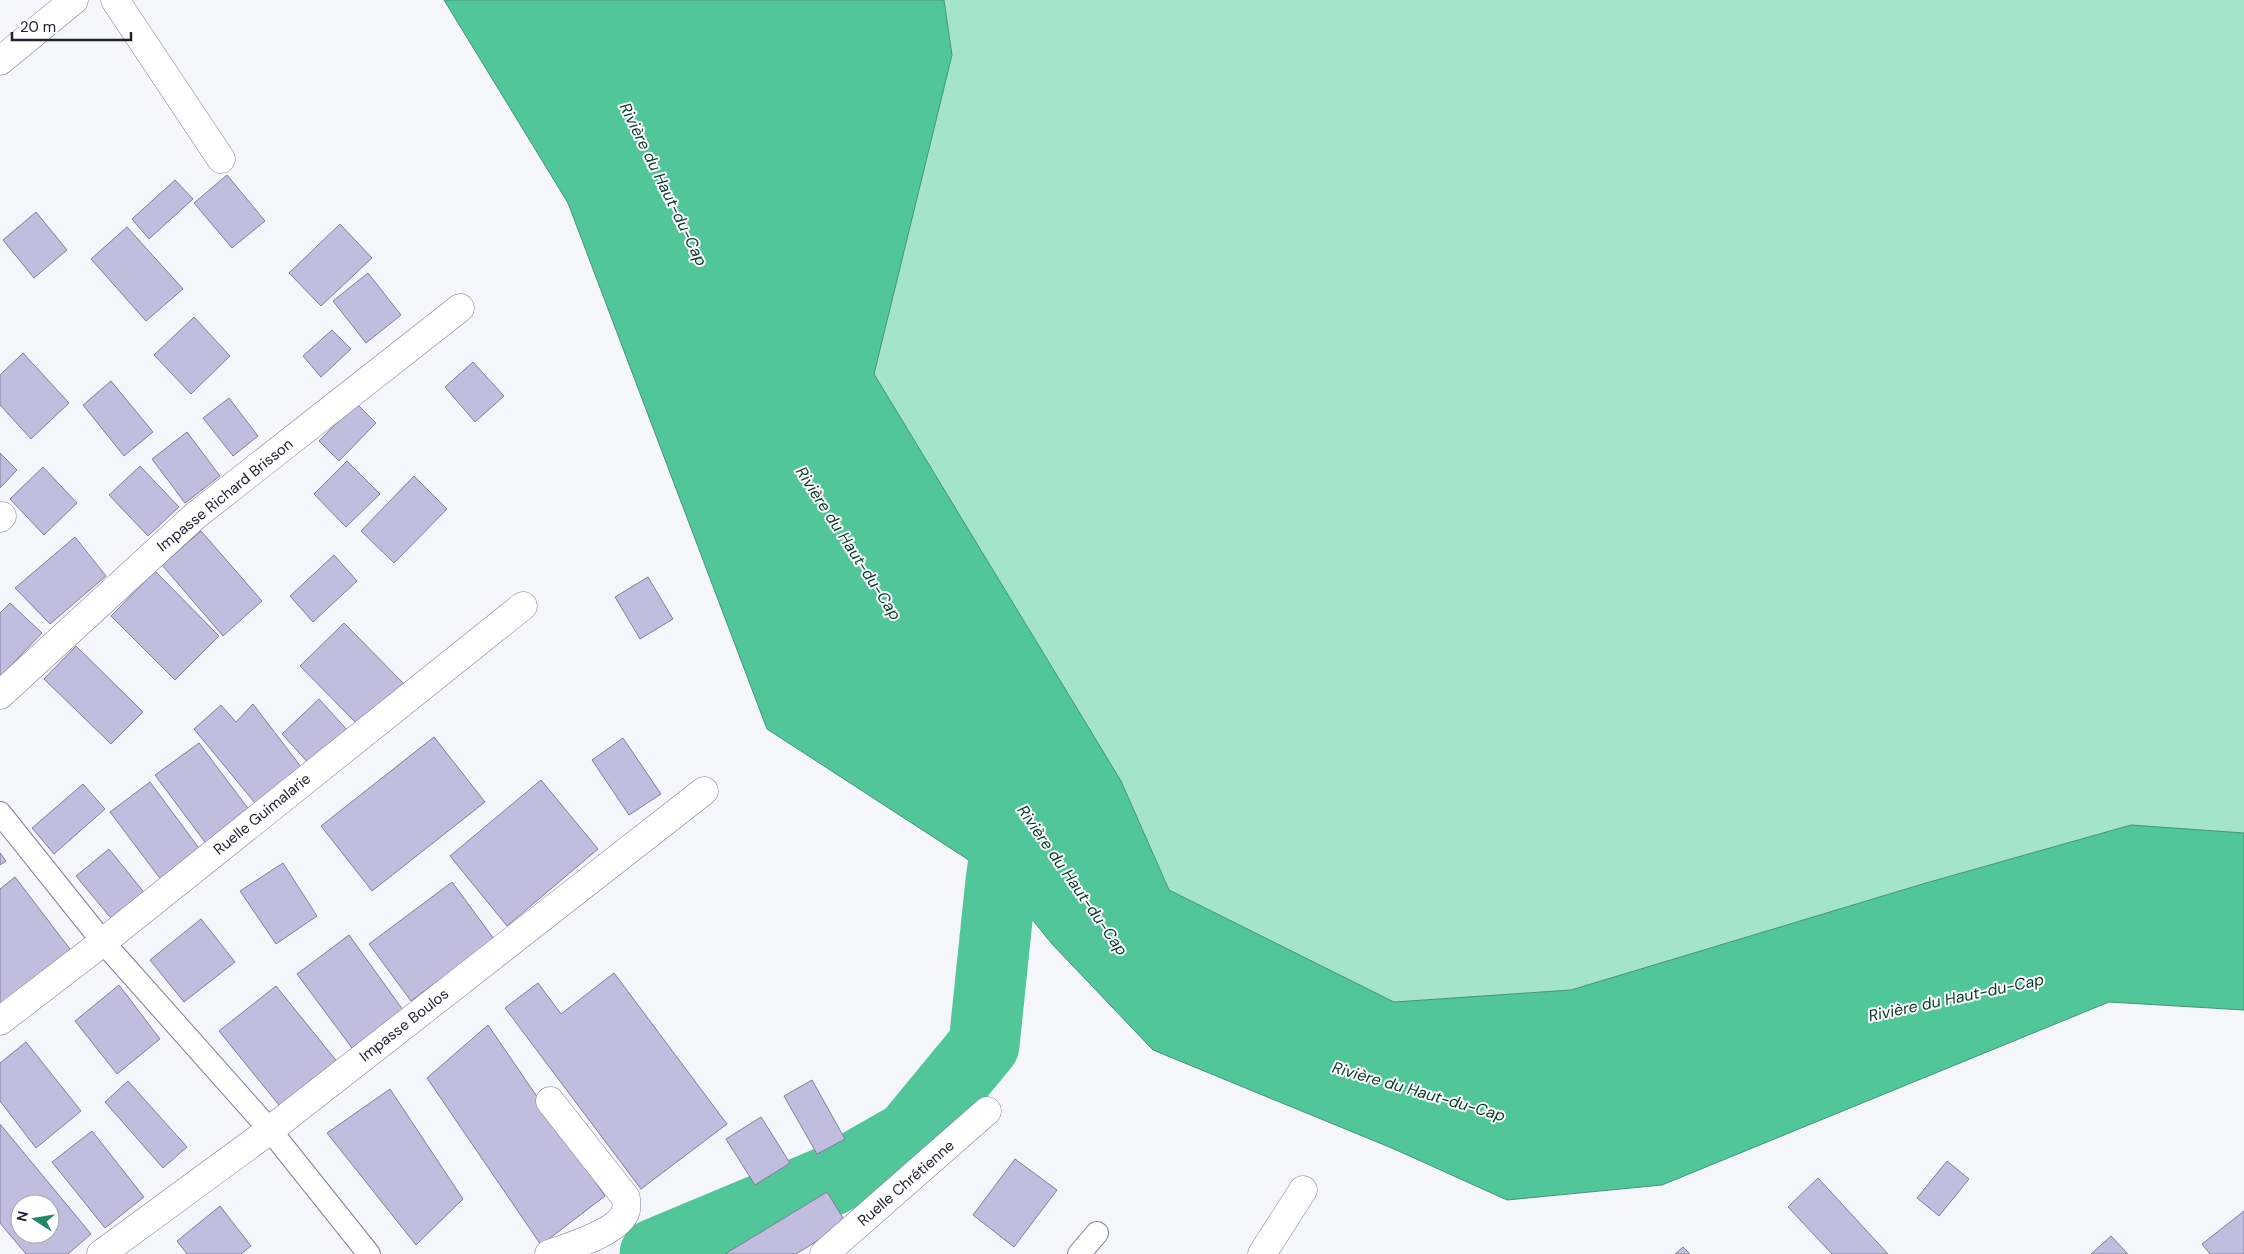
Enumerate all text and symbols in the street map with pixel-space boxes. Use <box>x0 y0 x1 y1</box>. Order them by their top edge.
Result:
scale bar <box>12 10 131 42</box>
text: 20 m <box>20 17 56 37</box>
water label: Rivière du Haut-du-Cap <box>615 99 712 269</box>
street label: Impasse Richard Brisson <box>153 434 297 556</box>
water label: Rivière du Haut-du-Cap <box>791 462 906 624</box>
street label: Ruelle Guimalarie <box>209 769 315 859</box>
water label: Rivière du Haut-du-Cap <box>1013 801 1133 960</box>
water label: Rivière du Haut-du-Cap <box>1866 969 2046 1026</box>
street label: Impasse Boulos <box>355 984 453 1066</box>
water label: Rivière du Haut-du-Cap <box>1330 1057 1508 1126</box>
street label: Ruelle Chrétienne <box>853 1135 959 1231</box>
north arrow <box>10 1194 60 1244</box>
text: N <box>12 1209 32 1223</box>

